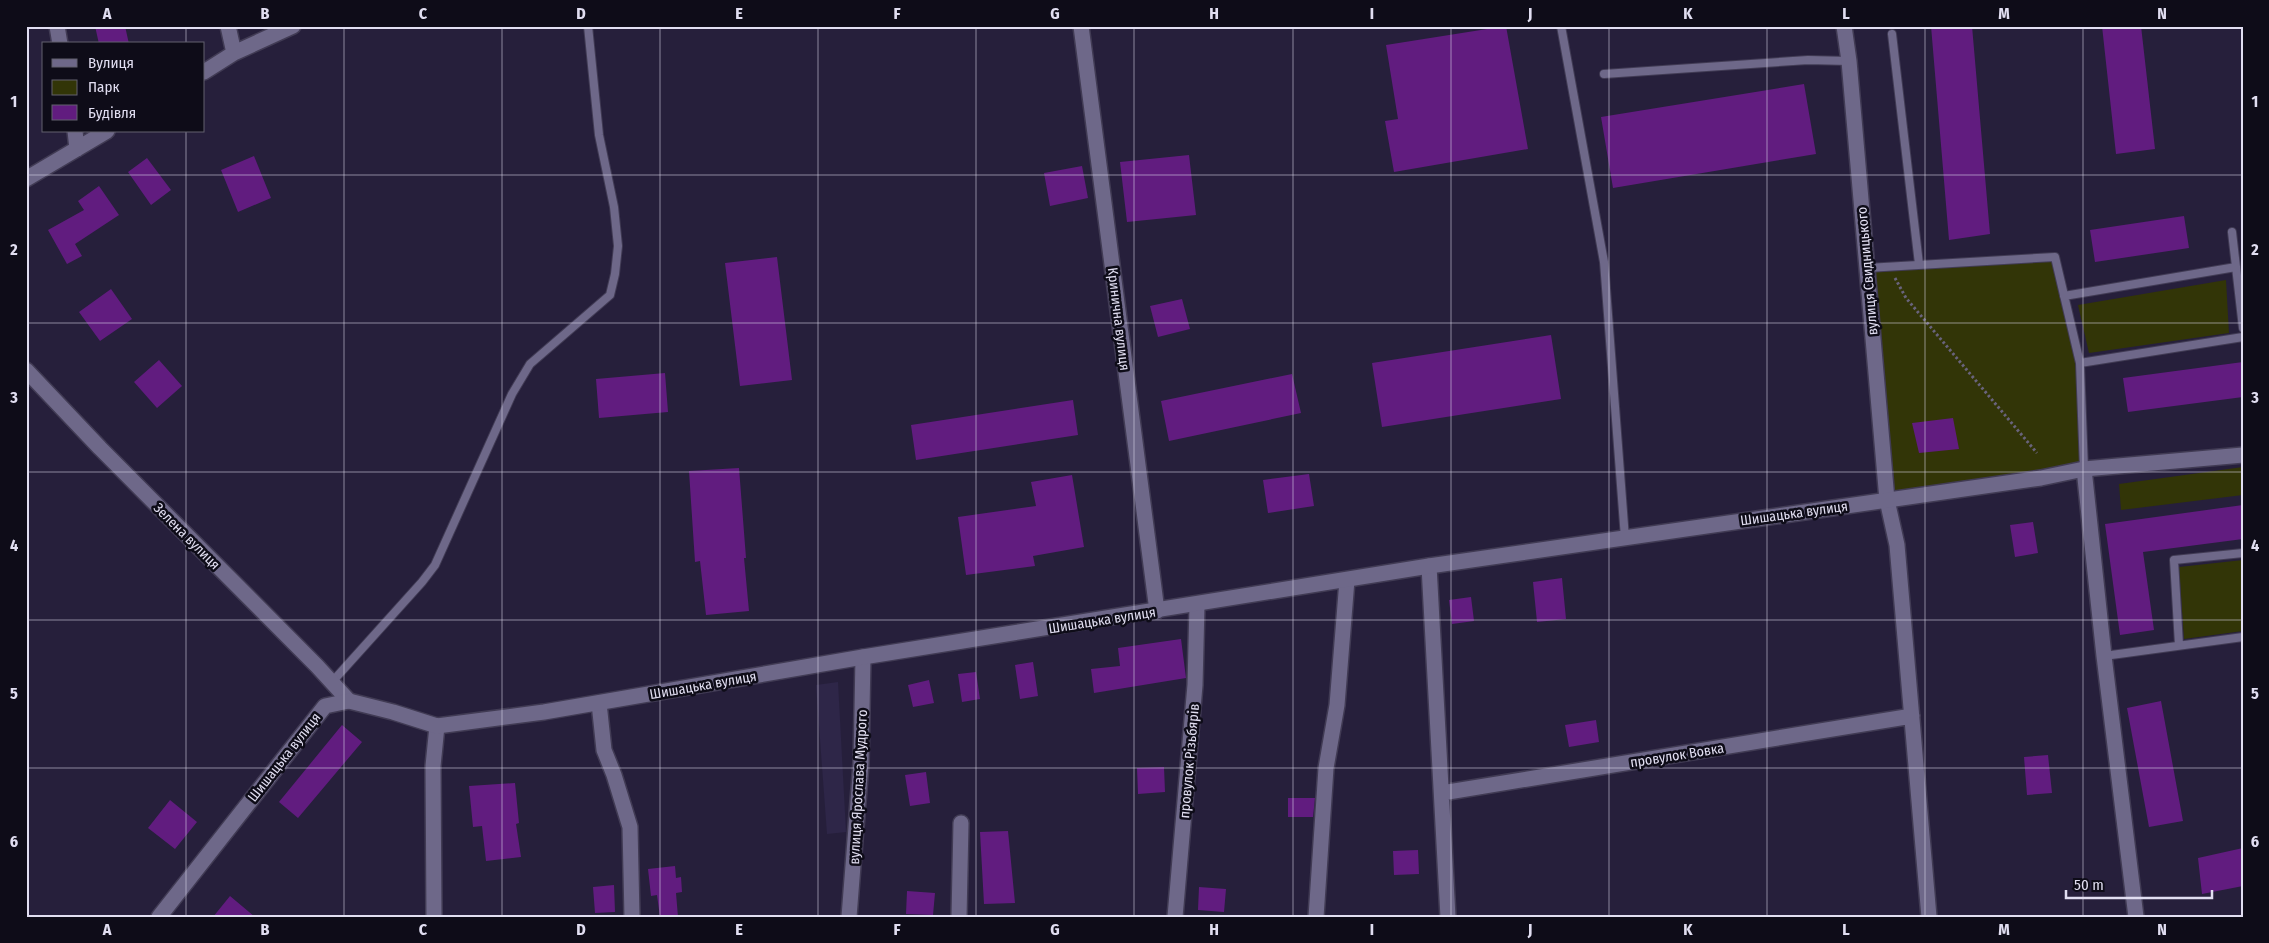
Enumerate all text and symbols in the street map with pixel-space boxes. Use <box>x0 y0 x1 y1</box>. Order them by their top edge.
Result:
text: A <box>102 4 112 23</box>
text: B <box>261 4 270 23</box>
text: C <box>419 4 428 23</box>
text: D <box>576 4 586 23</box>
text: E <box>735 4 743 23</box>
text: F <box>893 4 901 23</box>
text: G <box>1050 4 1060 23</box>
text: H <box>1209 4 1219 23</box>
text: I <box>1370 4 1374 23</box>
text: J <box>1527 4 1532 23</box>
text: K <box>1683 4 1693 23</box>
text: L <box>1842 4 1850 23</box>
text: M <box>1998 4 2010 23</box>
text: N <box>2157 4 2167 23</box>
legend <box>42 42 205 132</box>
text: Вулиця <box>88 54 134 72</box>
text: Парк <box>88 78 119 96</box>
text: 1 <box>11 92 17 111</box>
text: 1 <box>2252 92 2258 111</box>
text: Будівля <box>88 104 136 122</box>
street label: вулиця Свидницького <box>1853 206 1882 336</box>
text: 2 <box>9 240 18 259</box>
text: 2 <box>2250 240 2259 259</box>
street label: Кринична вулиця <box>1104 266 1133 372</box>
text: 3 <box>9 388 18 407</box>
text: 3 <box>2250 388 2259 407</box>
street label: Шишацька вулиця <box>1739 498 1849 529</box>
street label: Зелена вулиця <box>150 500 223 573</box>
text: 4 <box>10 536 18 555</box>
text: 4 <box>2251 536 2259 555</box>
street label: Шишацька вулиця <box>1047 604 1157 637</box>
street label: Шишацька вулиця <box>648 668 758 703</box>
text: 5 <box>10 684 18 703</box>
text: 5 <box>2251 684 2259 703</box>
street label: провулок Різьбярів <box>1176 703 1203 819</box>
street label: Шишацька вулиця <box>244 709 324 805</box>
street label: вулиця Ярослава Мудрого <box>846 709 871 865</box>
street label: провулок Вовка <box>1629 740 1725 771</box>
text: 6 <box>10 832 18 851</box>
text: 6 <box>2251 832 2259 851</box>
scale bar <box>2066 868 2213 900</box>
text: 50 m <box>2074 876 2104 894</box>
text: A <box>102 920 112 939</box>
text: B <box>261 920 270 939</box>
text: C <box>419 920 428 939</box>
text: D <box>576 920 586 939</box>
text: E <box>735 920 743 939</box>
text: F <box>893 920 901 939</box>
text: G <box>1050 920 1060 939</box>
text: H <box>1209 920 1219 939</box>
text: I <box>1370 920 1374 939</box>
text: J <box>1527 920 1532 939</box>
text: K <box>1683 920 1693 939</box>
text: L <box>1842 920 1850 939</box>
text: M <box>1998 920 2010 939</box>
text: N <box>2157 920 2167 939</box>

